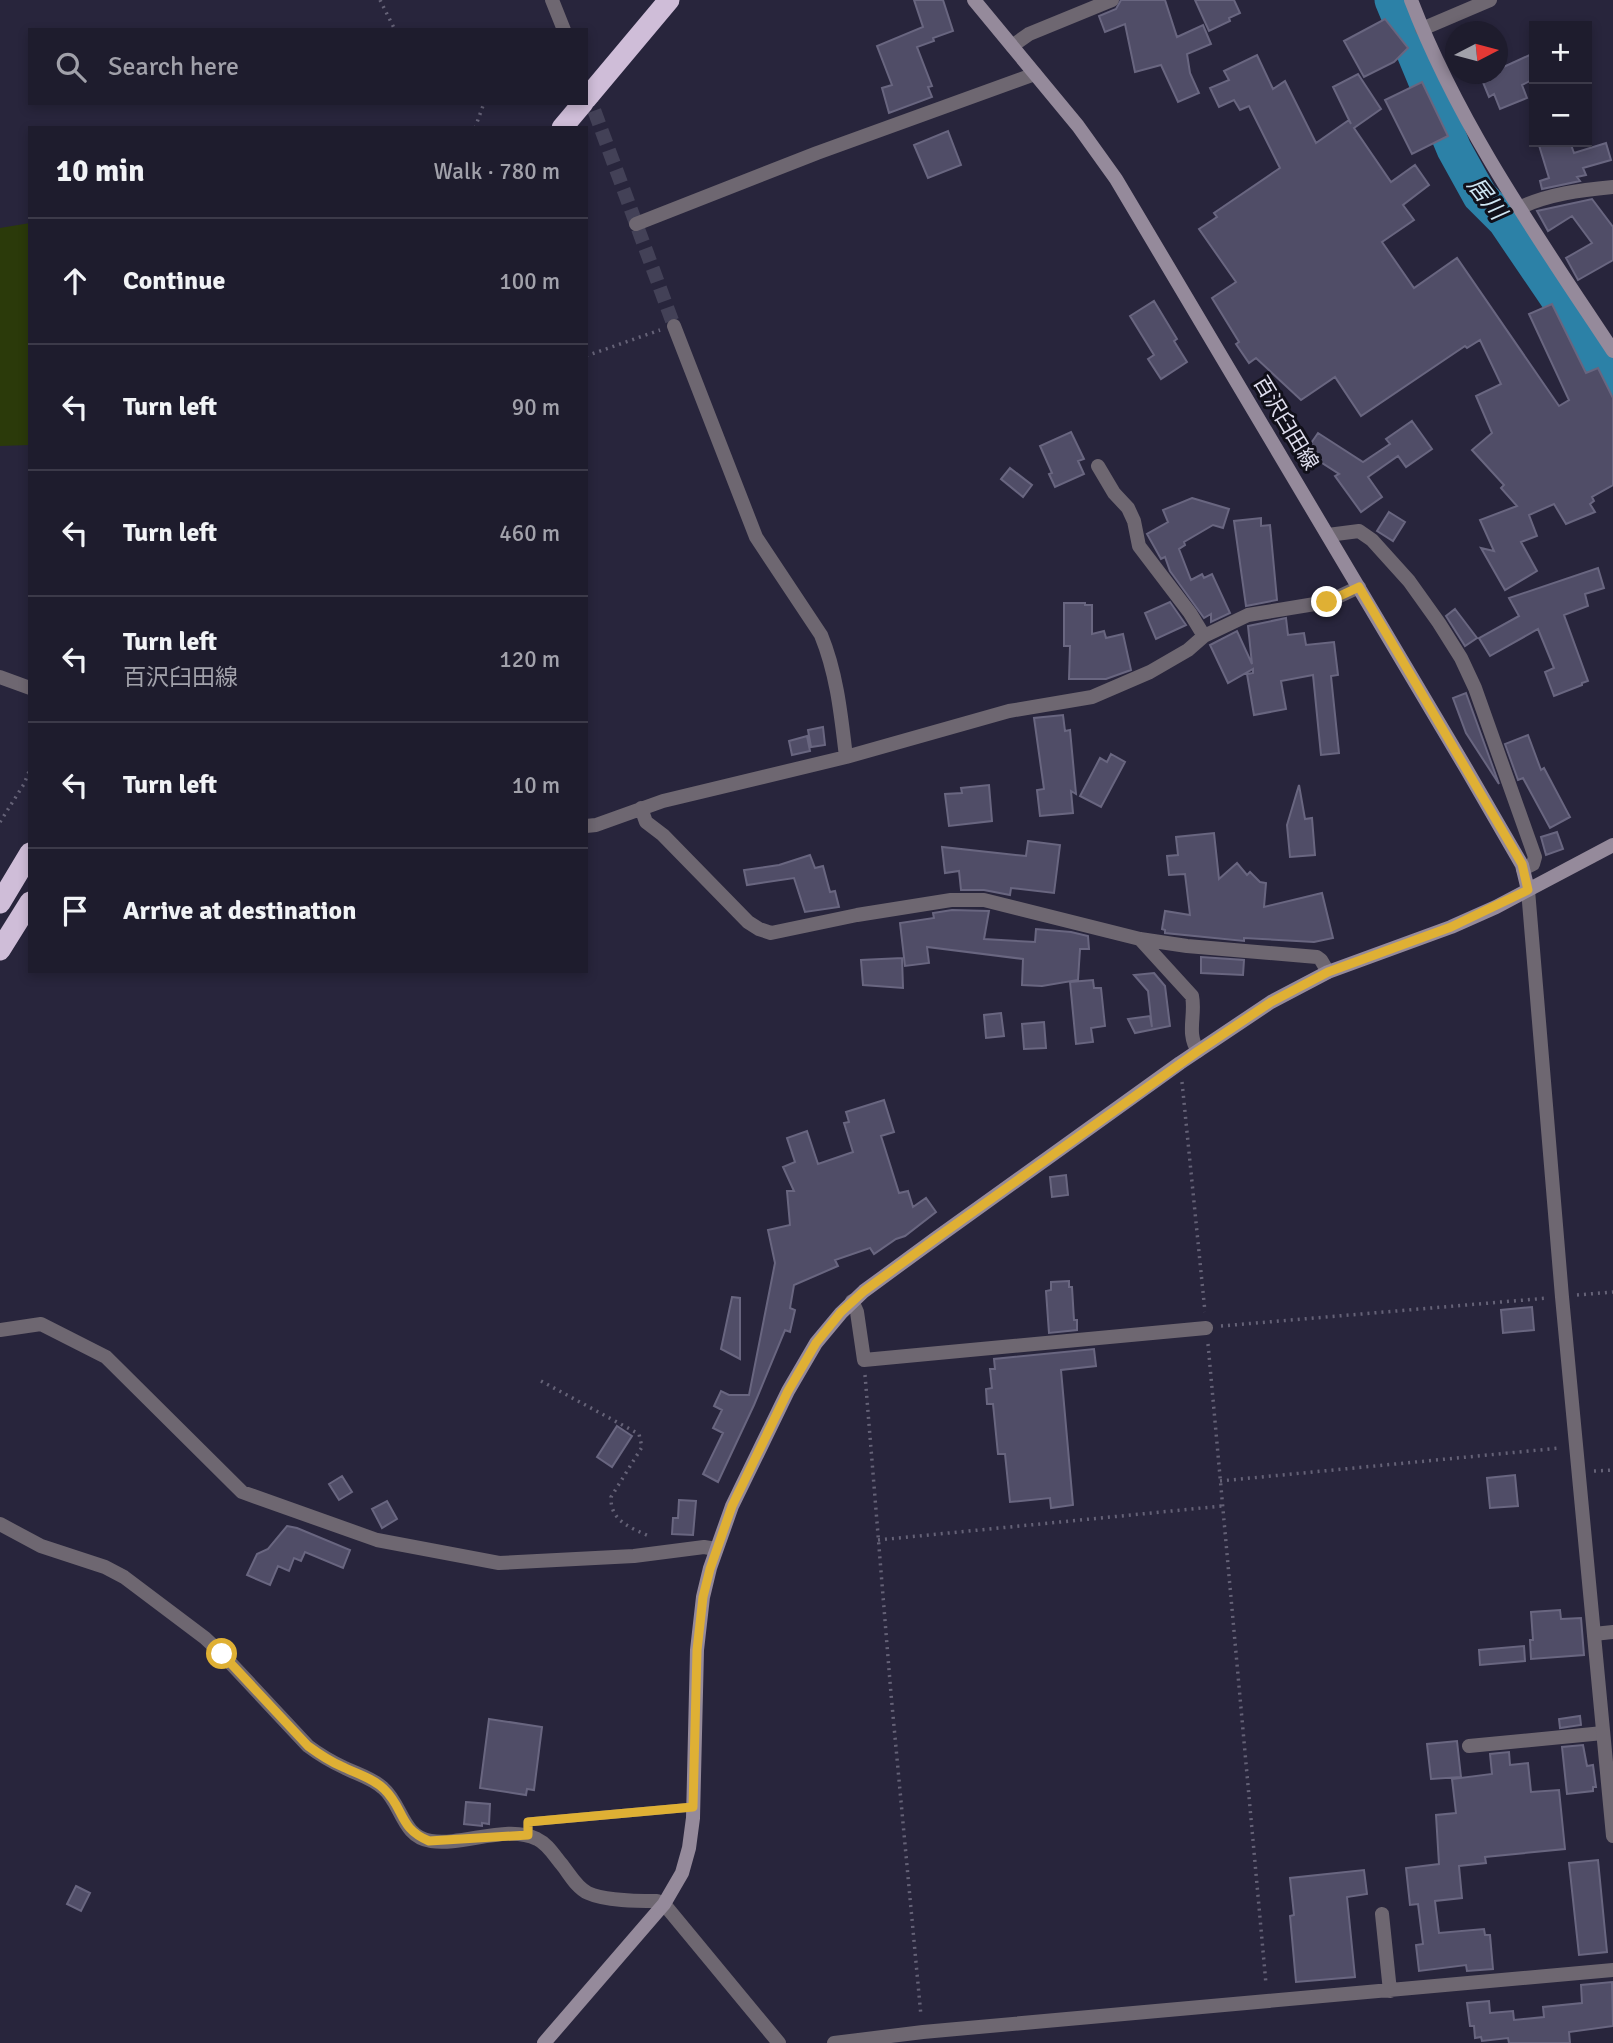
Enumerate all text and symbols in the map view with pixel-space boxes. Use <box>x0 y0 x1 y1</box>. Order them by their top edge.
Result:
north arrow <box>1445 21 1508 84</box>
map controls <box>1529 21 1592 147</box>
button: + <box>1529 21 1592 84</box>
search box <box>28 28 588 105</box>
icon: search <box>52 48 90 86</box>
text: Search here <box>108 51 239 83</box>
button: − <box>1529 84 1592 147</box>
text: 10 min <box>56 153 145 190</box>
text: Walk · 780 m <box>434 157 560 186</box>
water label: 居川 <box>1461 171 1514 228</box>
icon: ahead <box>56 262 94 300</box>
text: Continue <box>123 265 225 297</box>
text: 100 m <box>499 267 560 296</box>
street label: 百沢臼田線 <box>1248 371 1324 475</box>
icon: left <box>56 388 94 426</box>
text: Turn left <box>123 391 217 423</box>
text: 90 m <box>512 393 560 422</box>
icon: left <box>56 514 94 552</box>
text: Turn left <box>123 517 217 549</box>
text: 460 m <box>499 519 560 548</box>
route end <box>1311 586 1342 617</box>
text: Turn left <box>123 626 217 658</box>
icon: left <box>56 640 94 678</box>
text: 120 m <box>499 645 560 674</box>
text: 百沢臼田線 <box>123 663 238 692</box>
icon: left <box>56 766 94 804</box>
text: Turn left <box>123 769 217 801</box>
text: 10 m <box>512 771 560 800</box>
icon: arrive <box>56 892 94 930</box>
text: Arrive at destination <box>123 895 356 927</box>
route start <box>206 1638 237 1669</box>

